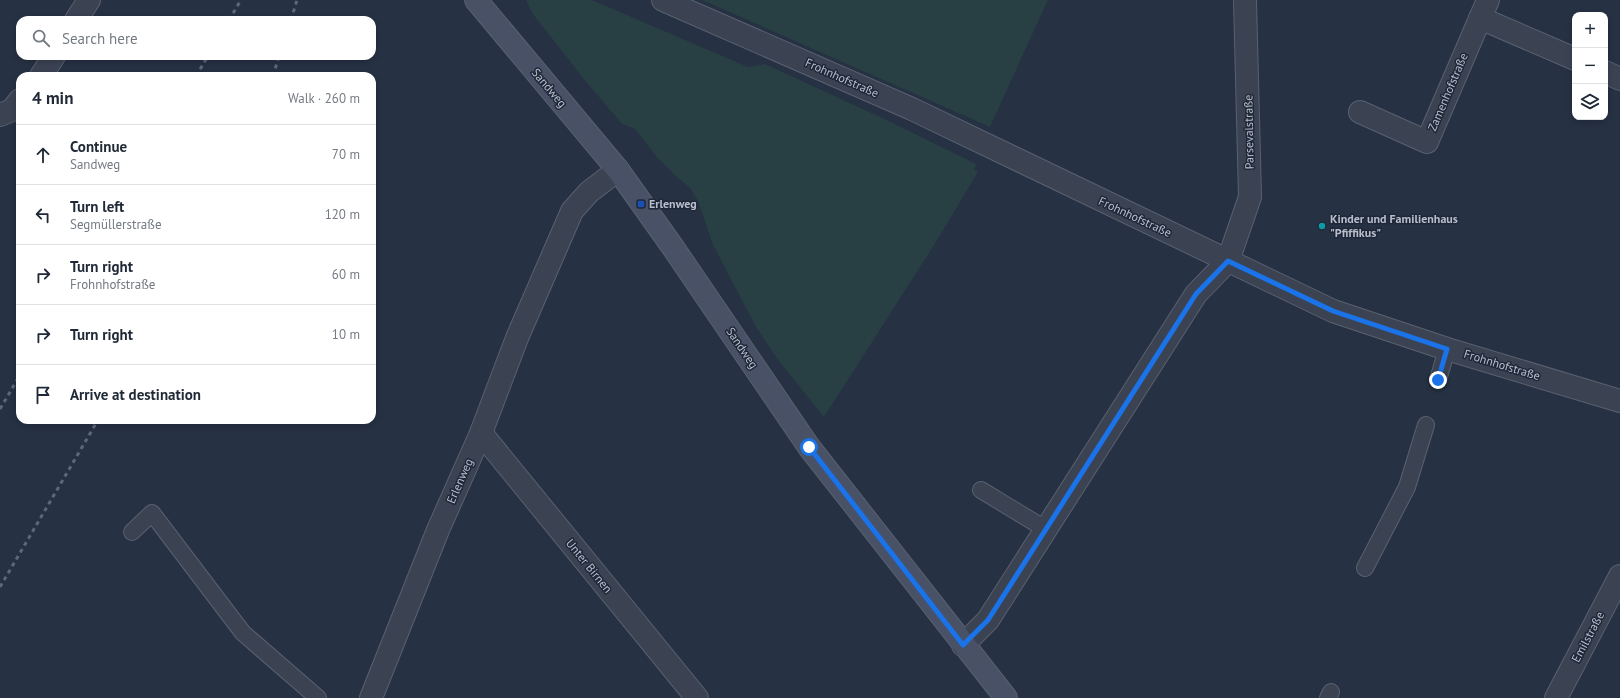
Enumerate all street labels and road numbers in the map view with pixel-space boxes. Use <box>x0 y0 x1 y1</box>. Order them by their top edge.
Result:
street label: Zamenhofstraße <box>1424 50 1471 133</box>
street label: Frohnhofstraße <box>803 55 881 100</box>
street label: Sandweg <box>529 65 570 110</box>
street label: Parsevalstraße <box>1240 94 1257 170</box>
street label: Frohnhofstraße <box>1096 193 1174 240</box>
street label: Sandweg <box>723 324 762 371</box>
street label: Frohnhofstraße <box>1462 346 1542 383</box>
street label: Erlenweg <box>443 456 476 506</box>
street label: Unter Birnen <box>563 536 616 596</box>
street label: Emilstraße <box>1568 609 1607 665</box>

